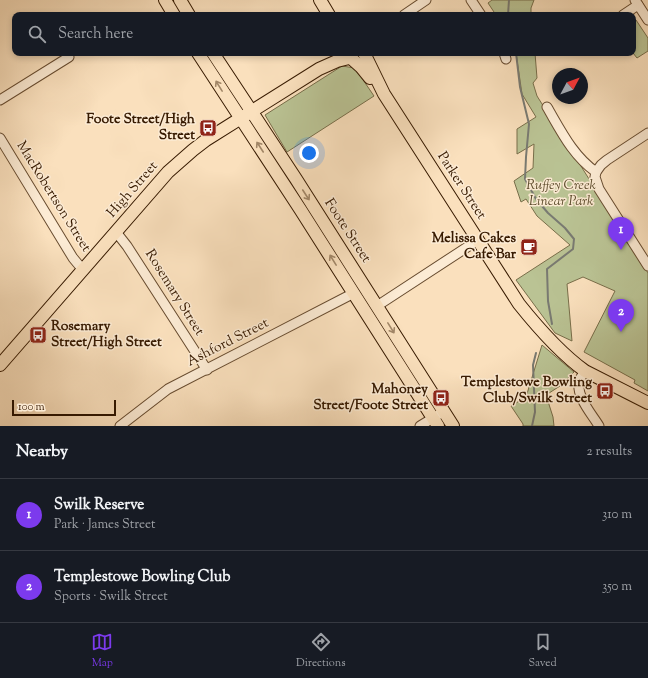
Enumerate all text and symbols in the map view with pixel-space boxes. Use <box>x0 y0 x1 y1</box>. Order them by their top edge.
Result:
search box <box>12 12 636 56</box>
icon: search <box>26 23 48 45</box>
text: Search here <box>58 24 133 45</box>
north arrow <box>552 68 588 104</box>
one-way arrow <box>215 80 223 92</box>
place label: Foote Street/High Street <box>86 110 196 146</box>
bus stop icon: Foote Street/High Street <box>198 118 218 138</box>
street label: MacRobertson Street <box>11 138 95 256</box>
one-way arrow <box>256 141 264 153</box>
your location <box>299 143 319 163</box>
street label: Parker Street <box>432 148 491 224</box>
street label: High Street <box>103 157 163 223</box>
park label: Ruffey Creek Linear Park <box>526 176 596 212</box>
one-way arrow <box>303 189 311 201</box>
street label: Foote Street <box>319 195 375 267</box>
pin: 1 <box>608 217 634 250</box>
place label: Melissa Cakes Cafe Bar <box>432 229 517 265</box>
cafe icon: Melissa Cakes Cafe Bar <box>519 237 539 257</box>
street label: Rosemary Street <box>139 246 209 340</box>
one-way arrow <box>328 254 336 266</box>
pin: 2 <box>608 299 634 332</box>
street label: Ashford Street <box>184 314 273 372</box>
place label: Rosemary Street/High Street <box>51 317 162 353</box>
one-way arrow <box>387 323 395 334</box>
bus stop icon: Rosemary Street/High Street <box>28 325 48 345</box>
place label: Templestowe Bowling Club/Swilk Street <box>461 373 592 409</box>
place label: Mahoney Street/Foote Street <box>313 380 428 416</box>
bus stop icon: Templestowe Bowling Club/Swilk Street <box>595 381 615 401</box>
bus stop icon: Mahoney Street/Foote Street <box>431 388 451 408</box>
scale bar <box>12 398 116 417</box>
text: 100 m <box>18 399 45 415</box>
text: Nearby <box>16 440 68 464</box>
text: 2 results <box>587 443 632 461</box>
text: Swilk Reserve <box>54 495 144 516</box>
text: 1 <box>27 506 31 524</box>
text: 310 m <box>602 506 632 524</box>
text: Park · James Street <box>54 516 156 534</box>
text: Templestowe Bowling Club <box>54 567 230 588</box>
text: 2 <box>26 578 32 596</box>
text: 350 m <box>602 578 632 596</box>
text: Sports · Swilk Street <box>54 588 168 606</box>
tab: Map <box>91 631 113 671</box>
tab: Directions <box>296 631 346 671</box>
tab: Saved <box>528 631 557 671</box>

